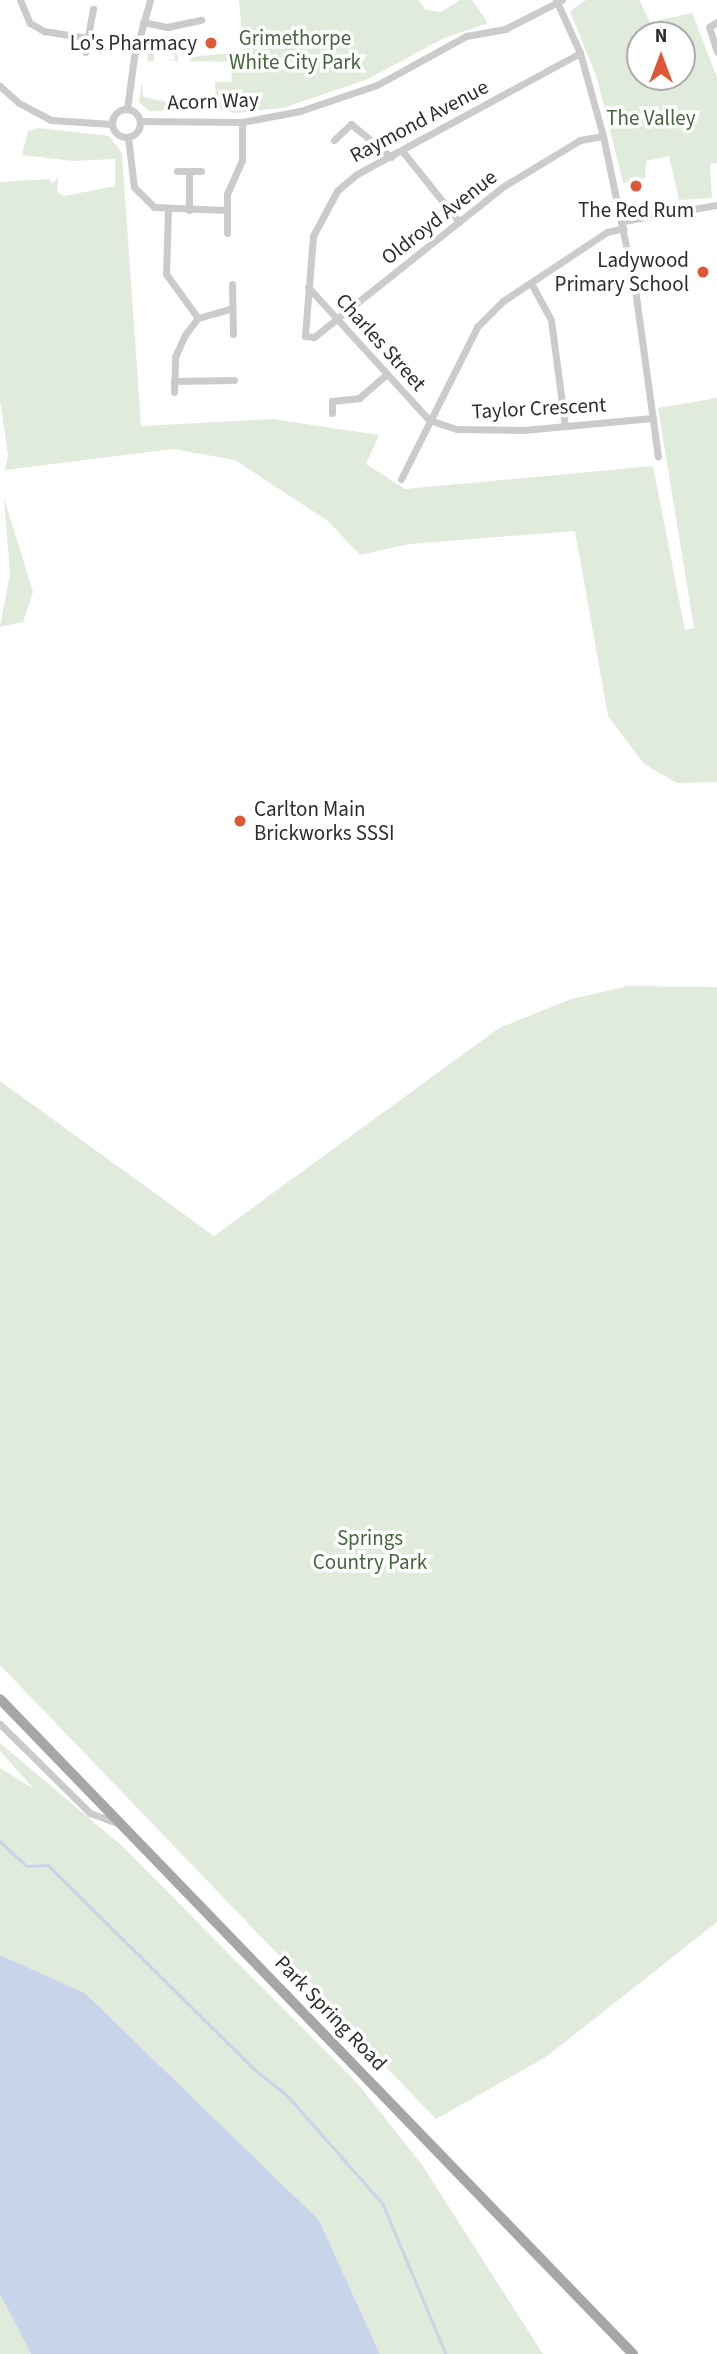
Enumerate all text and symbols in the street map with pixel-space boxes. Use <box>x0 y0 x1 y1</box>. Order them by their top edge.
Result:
north arrow <box>626 21 696 91</box>
text: N <box>655 23 667 50</box>
park label: Grimethorpe White City Park <box>229 25 361 75</box>
place label: Lo's Pharmacy <box>70 30 197 56</box>
marker: Lo's Pharmacy <box>203 35 219 51</box>
street label: Raymond Avenue <box>345 74 493 168</box>
street label: Acorn Way <box>167 87 259 115</box>
park label: The Valley <box>606 105 696 131</box>
street label: Oldroyd Avenue <box>376 164 502 270</box>
marker: The Red Rum <box>628 178 644 194</box>
place label: The Red Rum <box>578 197 694 223</box>
place label: Ladywood Primary School <box>555 247 689 297</box>
marker: Ladywood Primary School <box>695 264 711 280</box>
street label: Charles Street <box>331 288 431 396</box>
street label: Taylor Crescent <box>471 392 607 424</box>
place label: Carlton Main Brickworks SSSI <box>254 796 394 846</box>
marker: Carlton Main Brickworks SSSI <box>232 813 248 829</box>
park label: Springs Country Park <box>313 1525 427 1575</box>
street label: Park Spring Road <box>270 1950 392 2076</box>

